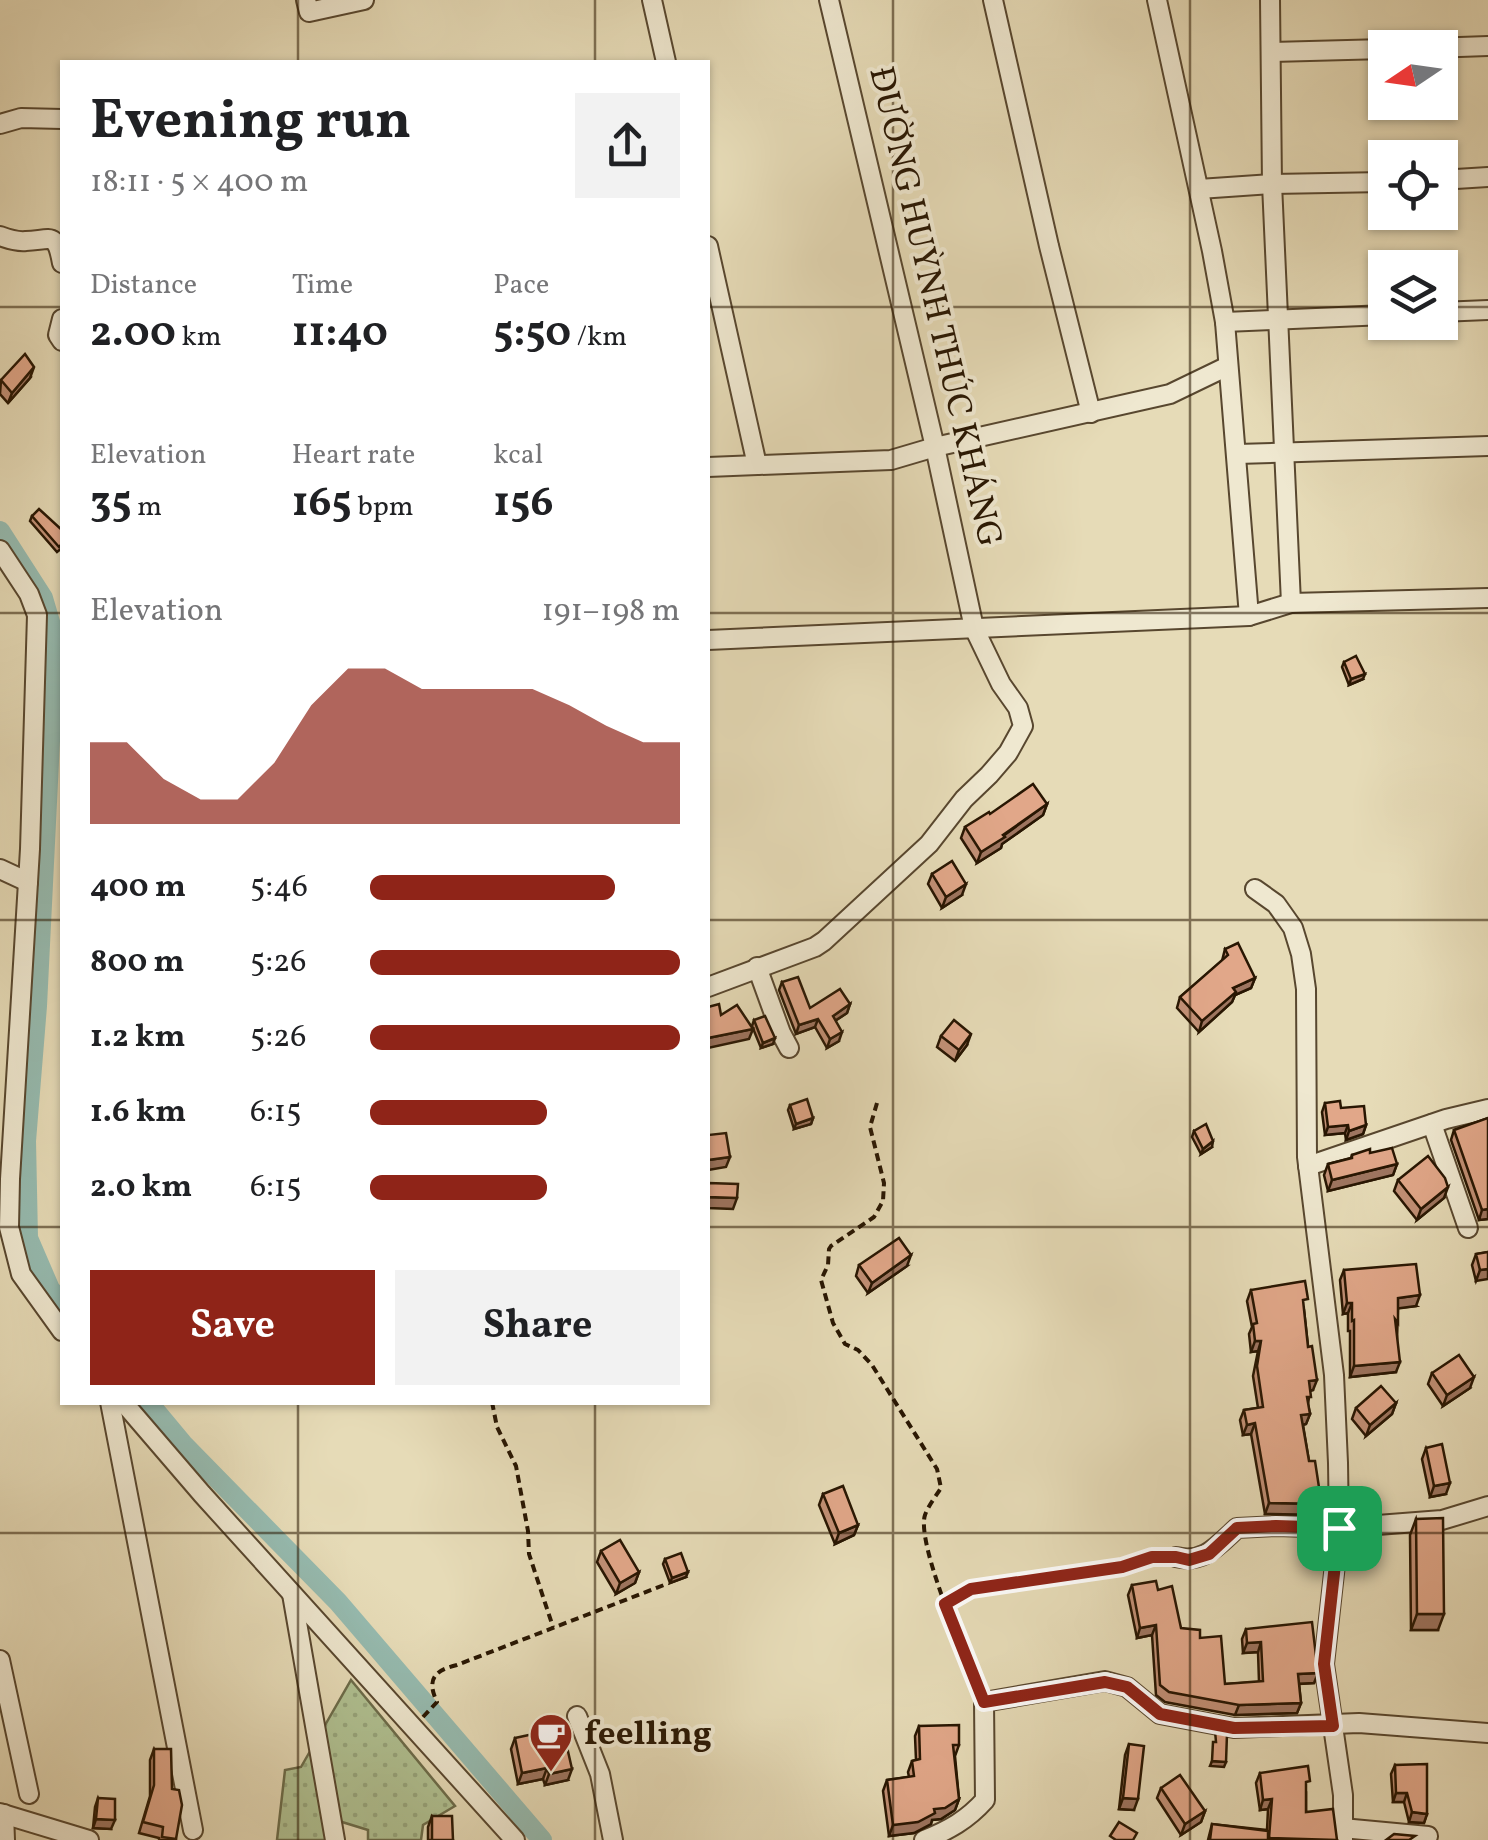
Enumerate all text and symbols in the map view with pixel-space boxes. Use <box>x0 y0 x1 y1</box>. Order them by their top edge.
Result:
north arrow <box>1368 30 1458 120</box>
map controls <box>1368 30 1458 340</box>
street label: ĐƯỜNG HUỲNH THÚC KHÁNG <box>855 62 1013 552</box>
text: Evening run <box>90 85 411 161</box>
button: share <box>575 93 680 198</box>
button: locate <box>1368 140 1458 230</box>
text: 18:11 · 5 × 400 m <box>90 161 308 205</box>
button: layers <box>1368 250 1458 340</box>
text: Distance <box>90 266 197 305</box>
text: Time <box>292 266 353 305</box>
text: Pace <box>493 266 549 305</box>
text: 2.00 <box>90 305 176 364</box>
text: 11:40 <box>292 305 388 364</box>
text: 5:50 <box>493 305 571 364</box>
text: km <box>176 318 222 357</box>
text: /km <box>571 318 627 357</box>
text: Elevation <box>90 436 206 475</box>
text: Heart rate <box>292 436 415 475</box>
text: kcal <box>493 436 543 475</box>
text: 35 <box>90 475 132 534</box>
text: 165 <box>292 475 352 534</box>
text: 156 <box>493 475 553 534</box>
text: m <box>132 488 162 527</box>
text: bpm <box>352 488 414 527</box>
text: Elevation <box>90 590 223 634</box>
text: 191–198 m <box>541 590 680 634</box>
text: 400 m <box>90 866 186 910</box>
text: 5:46 <box>250 866 308 910</box>
text: 800 m <box>90 941 185 985</box>
text: 5:26 <box>250 941 306 985</box>
text: 1.2 km <box>90 1016 185 1060</box>
text: 5:26 <box>250 1016 306 1060</box>
text: 1.6 km <box>90 1091 186 1135</box>
text: 6:15 <box>250 1091 302 1135</box>
text: 2.0 km <box>90 1166 192 1210</box>
text: 6:15 <box>250 1166 302 1210</box>
button: Save <box>90 1270 375 1385</box>
button: Share <box>395 1270 680 1385</box>
pin <box>1297 1486 1382 1571</box>
icon: arrive <box>1312 1501 1367 1556</box>
place label: feelling <box>584 1711 712 1759</box>
cafe icon: feelling <box>528 1712 574 1773</box>

